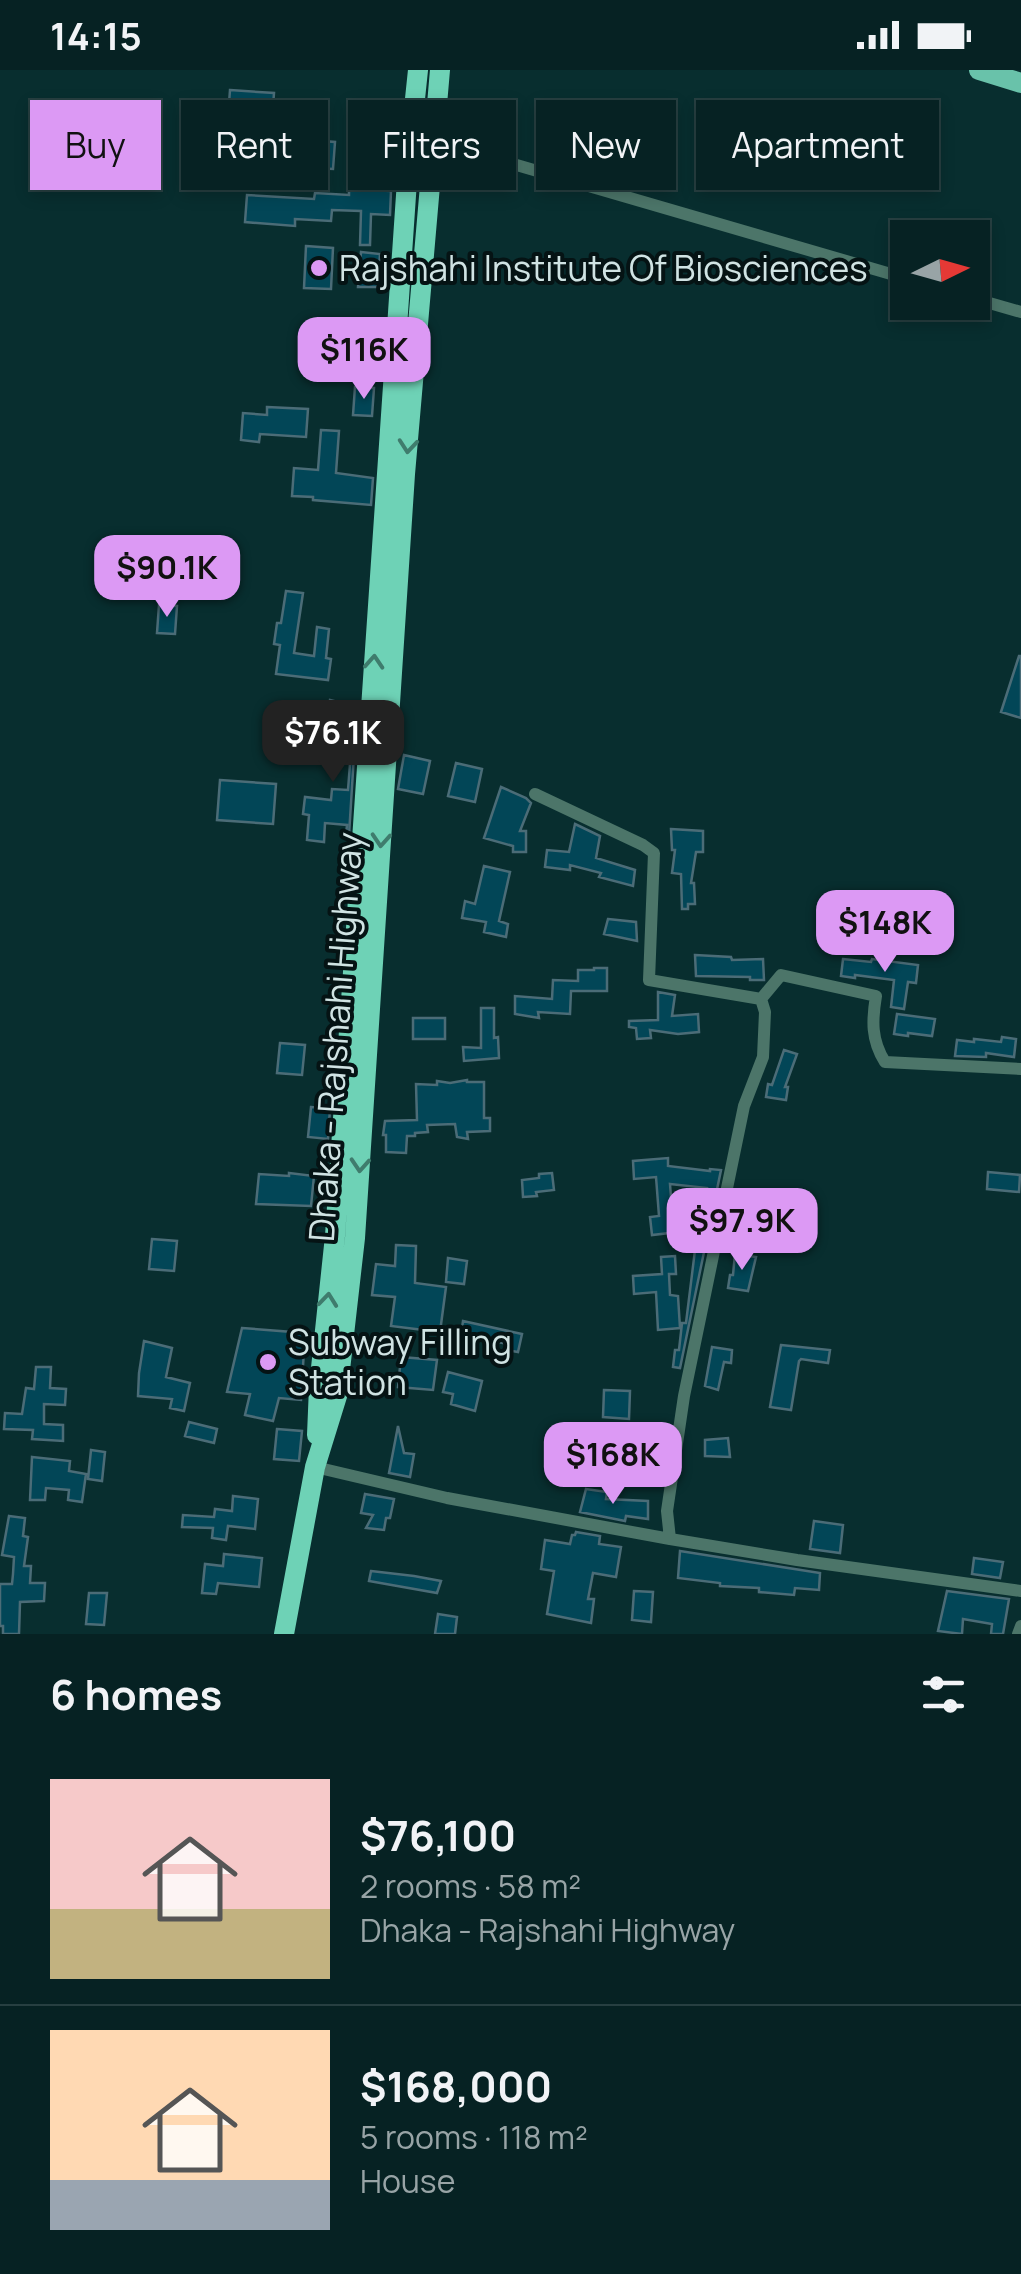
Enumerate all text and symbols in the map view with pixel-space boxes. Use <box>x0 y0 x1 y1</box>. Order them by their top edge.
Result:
text: 14:15 <box>50 9 142 61</box>
chip: Buy <box>30 100 161 190</box>
chip: Rent <box>181 100 328 190</box>
chip: Filters <box>348 100 516 190</box>
chip: New <box>536 100 676 190</box>
chip: Apartment <box>696 100 939 190</box>
north arrow <box>890 220 990 320</box>
map controls <box>890 220 990 320</box>
place label: Rajshahi Institute Of Biosciences <box>339 244 868 292</box>
marker: Rajshahi Institute Of Biosciences <box>308 257 330 279</box>
pin: $116K <box>294 317 434 402</box>
text: $116K <box>320 327 408 371</box>
one-way arrow <box>397 439 419 455</box>
pin: $90.1K <box>86 535 248 620</box>
text: $90.1K <box>116 545 218 589</box>
one-way arrow <box>362 653 384 669</box>
pin: $76.1K <box>252 700 414 785</box>
text: $76.1K <box>284 710 382 754</box>
street label: Dhaka - Rajshahi Highway <box>297 831 373 1243</box>
one-way arrow <box>371 833 393 849</box>
pin: $148K <box>815 890 955 975</box>
text: $148K <box>838 900 932 944</box>
one-way arrow <box>350 1157 371 1173</box>
pin: $97.9K <box>661 1188 823 1273</box>
text: $97.9K <box>689 1198 795 1242</box>
one-way arrow <box>317 1292 338 1308</box>
place label: Subway Filling Station <box>288 1318 512 1406</box>
marker: Subway Filling Station <box>257 1351 279 1373</box>
pin: $168K <box>543 1422 683 1507</box>
text: $168K <box>566 1432 660 1476</box>
text: 6 homes <box>50 1665 222 1723</box>
icon: filters <box>916 1667 971 1722</box>
text: $76,100 <box>360 1806 516 1864</box>
icon: home <box>130 1819 250 1939</box>
text: 2 rooms · 58 m² <box>360 1864 581 1908</box>
text: Dhaka - Rajshahi Highway <box>360 1908 735 1952</box>
text: $168,000 <box>360 2057 552 2115</box>
icon: home <box>130 2070 250 2190</box>
text: 5 rooms · 118 m² <box>360 2115 588 2159</box>
text: House <box>360 2159 455 2203</box>

